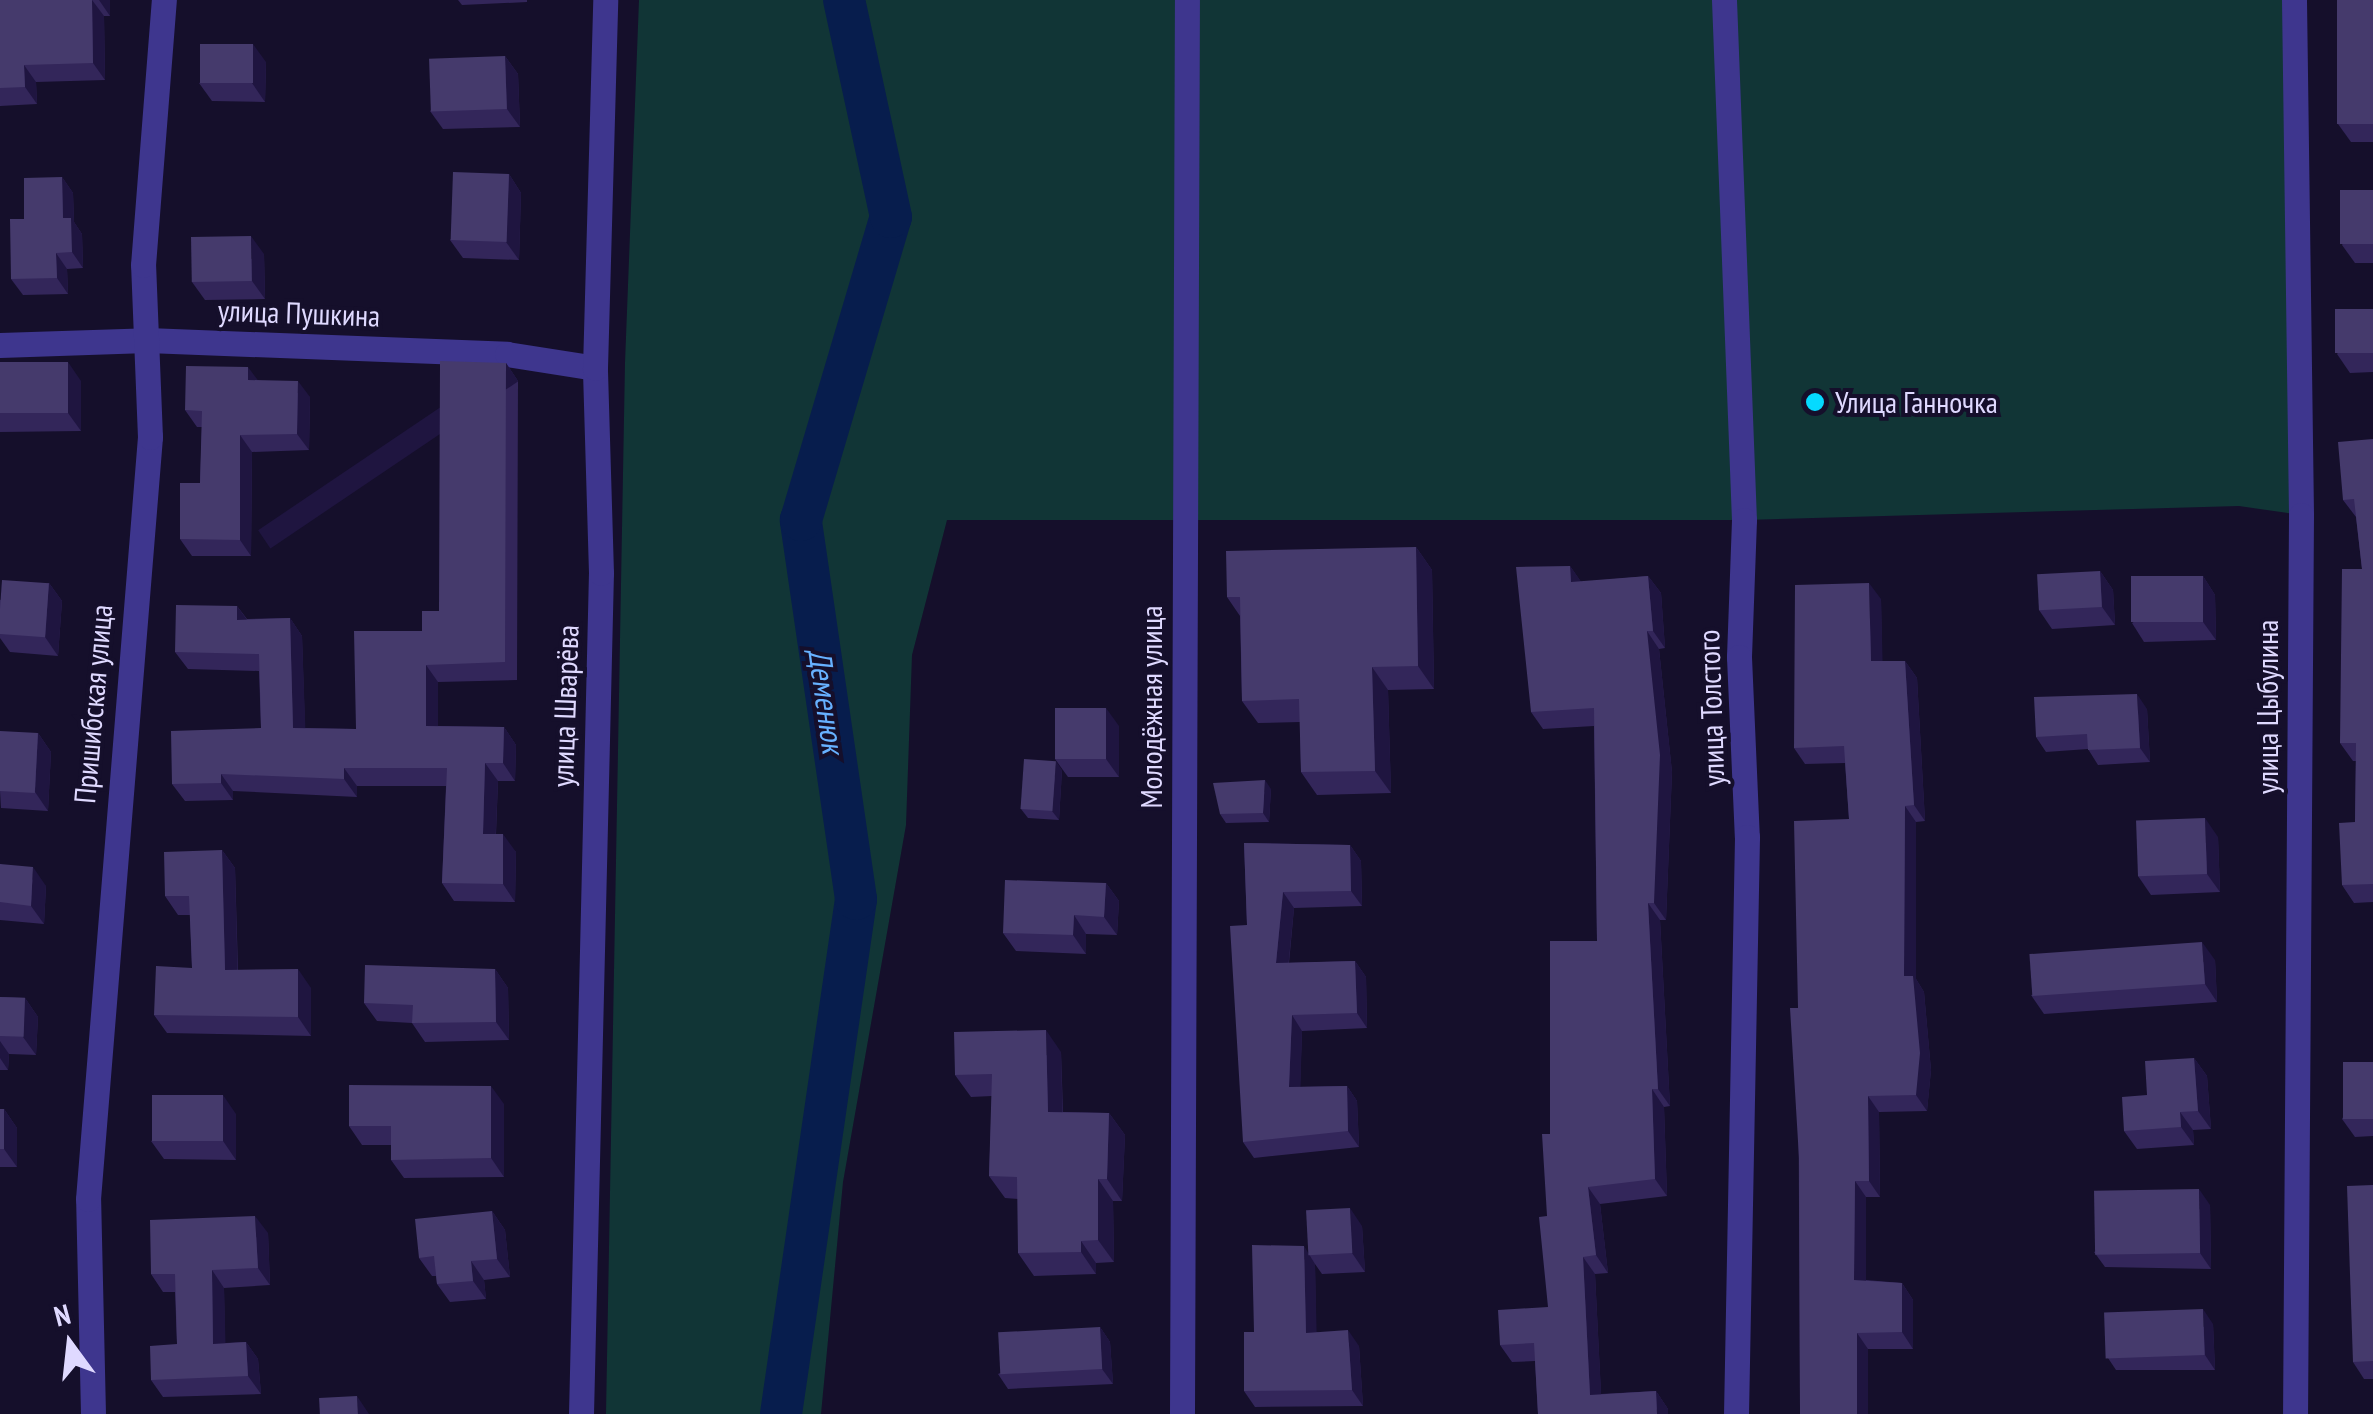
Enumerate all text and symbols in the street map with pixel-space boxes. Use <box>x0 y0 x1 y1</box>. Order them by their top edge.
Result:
street label: улица Пушкина <box>217 292 381 334</box>
place label: Улица Ганночка <box>1835 384 1998 420</box>
marker: Улица Ганночка <box>1804 391 1826 413</box>
street label: Пришибская улица <box>66 603 120 805</box>
street label: Молодёжная улица <box>1133 605 1169 809</box>
street label: улица Цыбулина <box>2249 620 2285 794</box>
street label: улица Шварёва <box>544 624 586 788</box>
street label: улица Толстого <box>1690 629 1732 787</box>
water label: Деменюк <box>801 646 853 756</box>
north arrow <box>20 1294 120 1394</box>
text: N <box>50 1295 74 1334</box>

